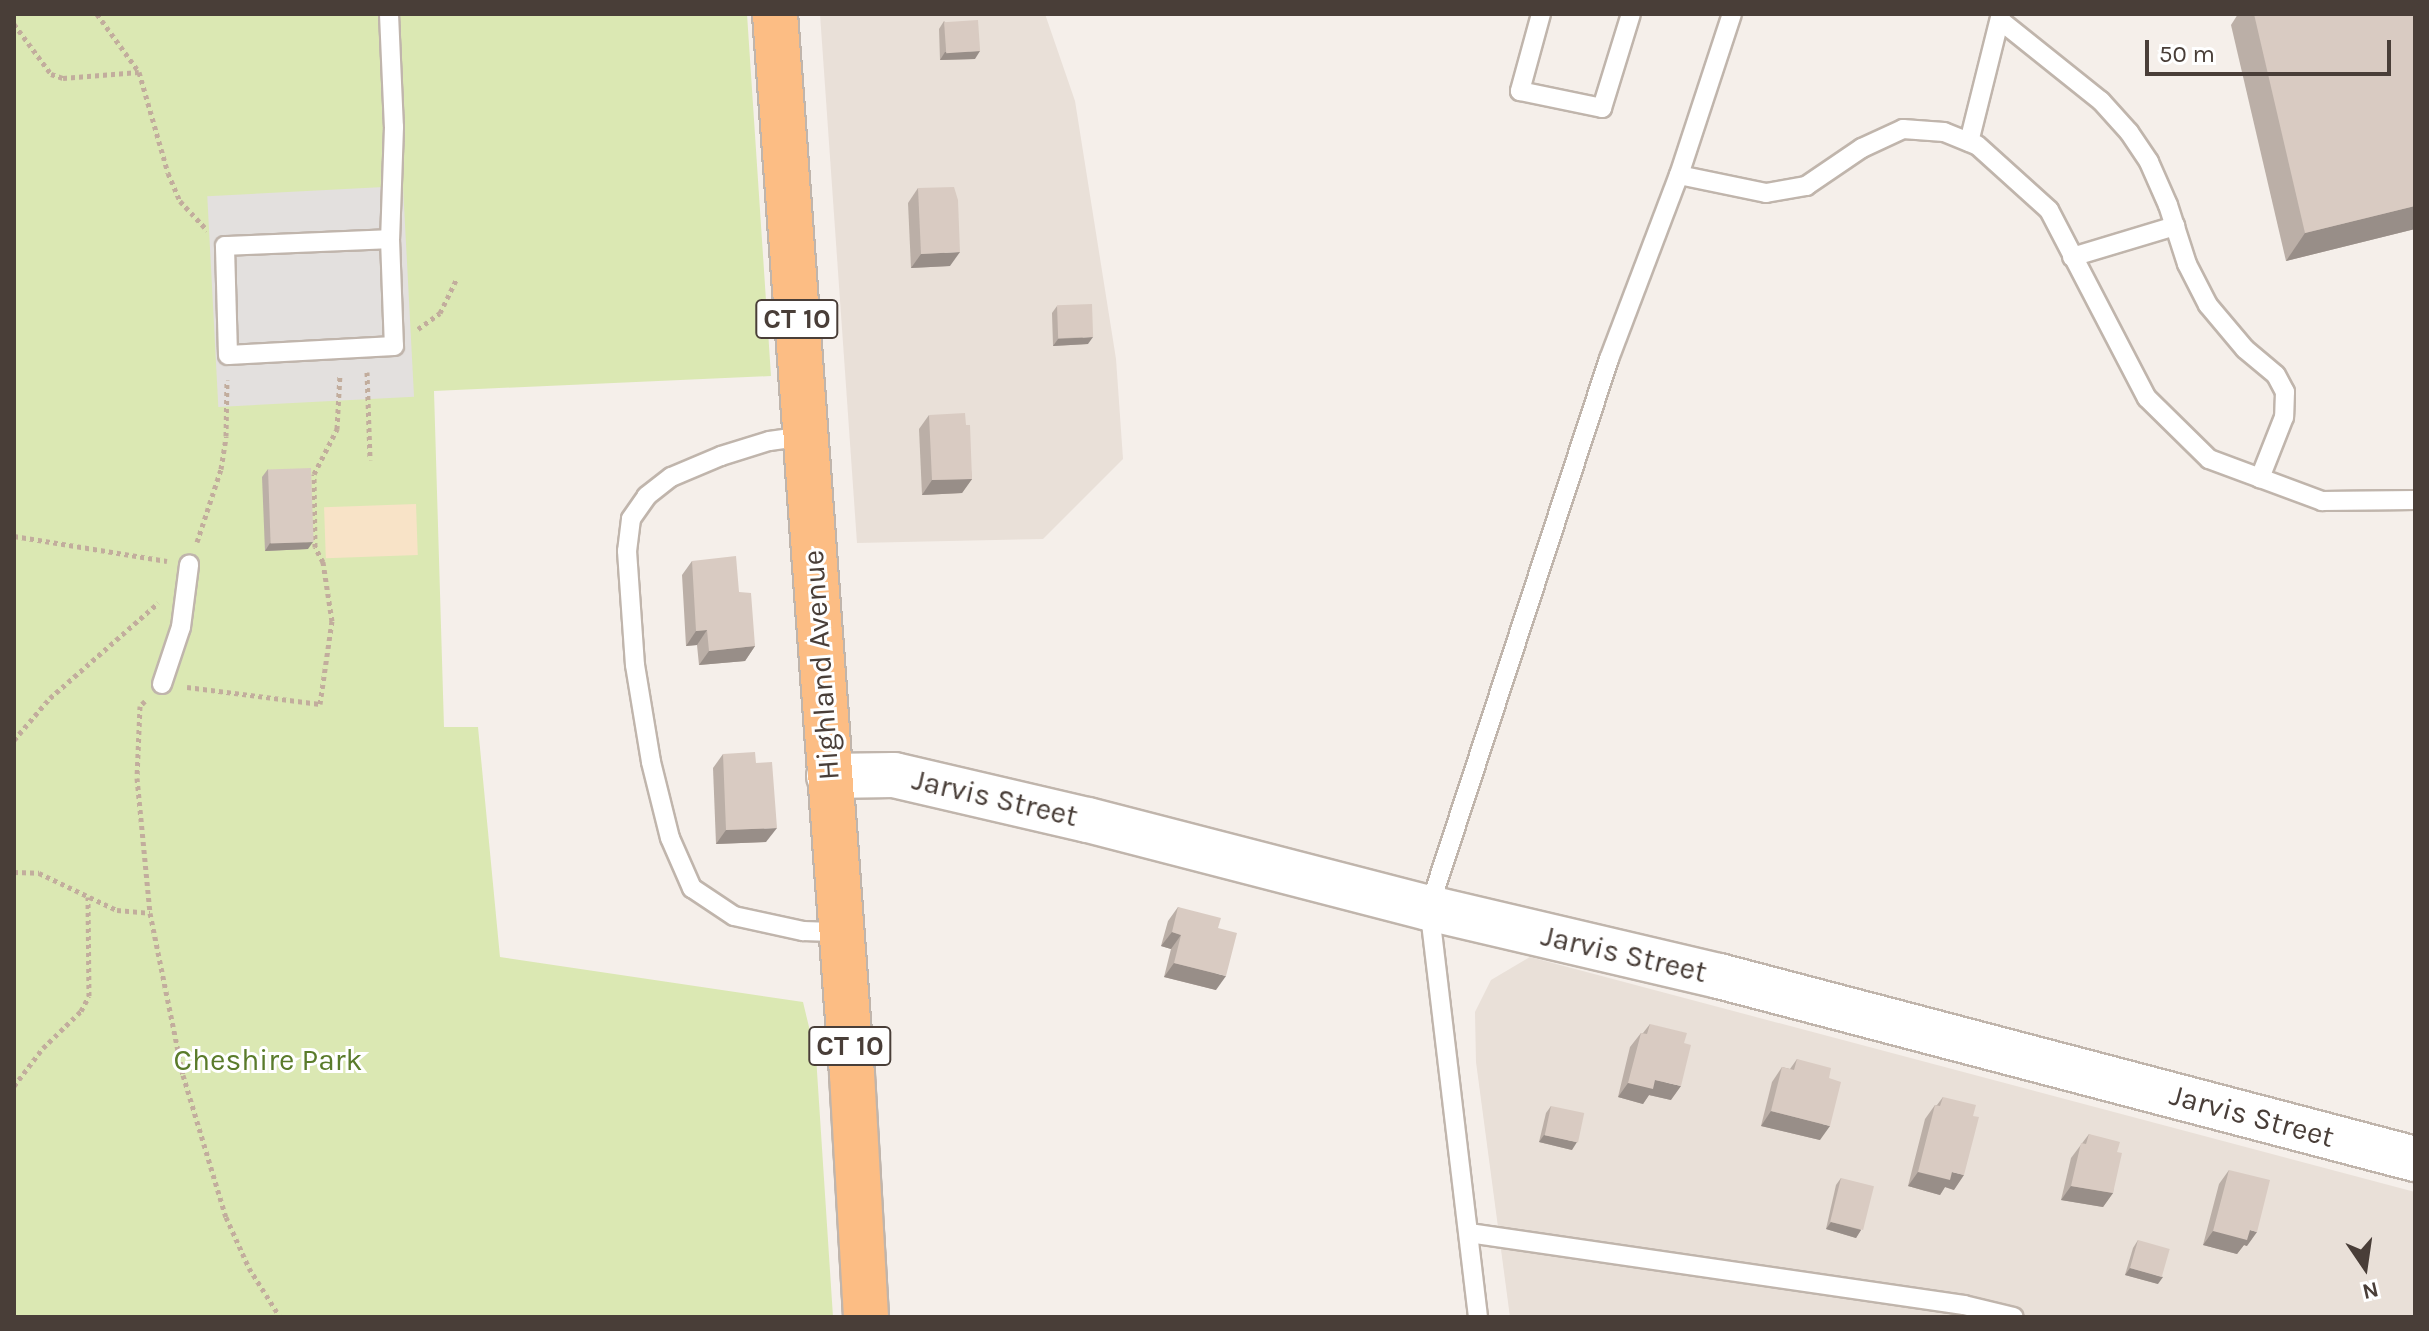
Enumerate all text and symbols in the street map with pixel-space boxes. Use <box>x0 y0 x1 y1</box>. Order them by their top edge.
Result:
scale bar <box>2149 24 2395 74</box>
text: 50 m <box>2159 40 2215 68</box>
road number: CT 10 <box>755 295 839 343</box>
street label: Highland Avenue <box>795 549 847 781</box>
street label: Jarvis Street <box>909 761 1081 835</box>
street label: Jarvis Street <box>1538 917 1710 991</box>
road number: CT 10 <box>808 1022 892 1070</box>
park label: Cheshire Park <box>174 1042 362 1078</box>
street label: Jarvis Street <box>2166 1077 2338 1155</box>
north arrow <box>2325 1227 2405 1307</box>
text: N <box>2360 1276 2381 1305</box>

